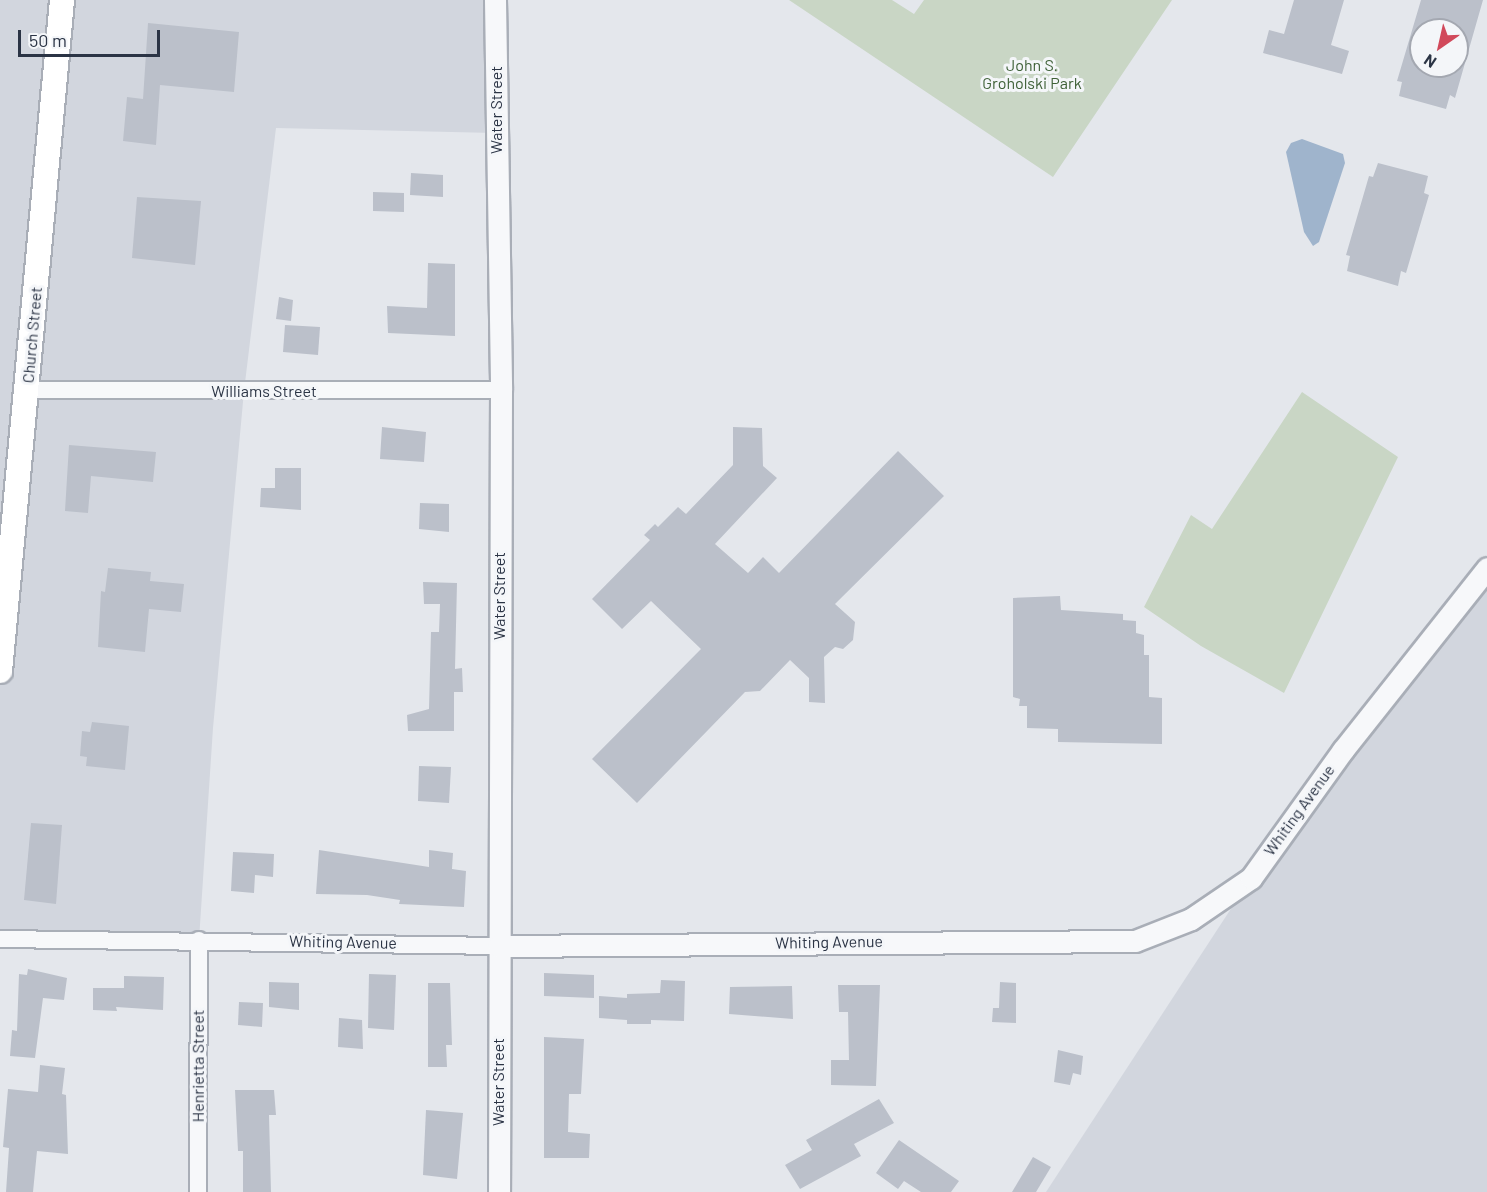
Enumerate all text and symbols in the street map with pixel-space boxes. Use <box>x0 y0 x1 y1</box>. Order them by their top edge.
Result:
scale bar <box>21 18 164 56</box>
north arrow <box>1409 18 1469 78</box>
text: 50 m <box>29 29 67 51</box>
text: N <box>1420 51 1440 73</box>
park label: John S. Groholski Park <box>982 55 1082 93</box>
street label: Water Street <box>486 66 506 154</box>
street label: Church Street <box>18 286 46 384</box>
street label: Williams Street <box>211 381 317 401</box>
street label: Water Street <box>489 552 509 640</box>
street label: Whiting Avenue <box>1260 761 1338 859</box>
street label: Whiting Avenue <box>289 931 397 953</box>
street label: Whiting Avenue <box>775 931 883 953</box>
street label: Henrietta Street <box>188 1010 208 1122</box>
street label: Water Street <box>488 1038 508 1126</box>

